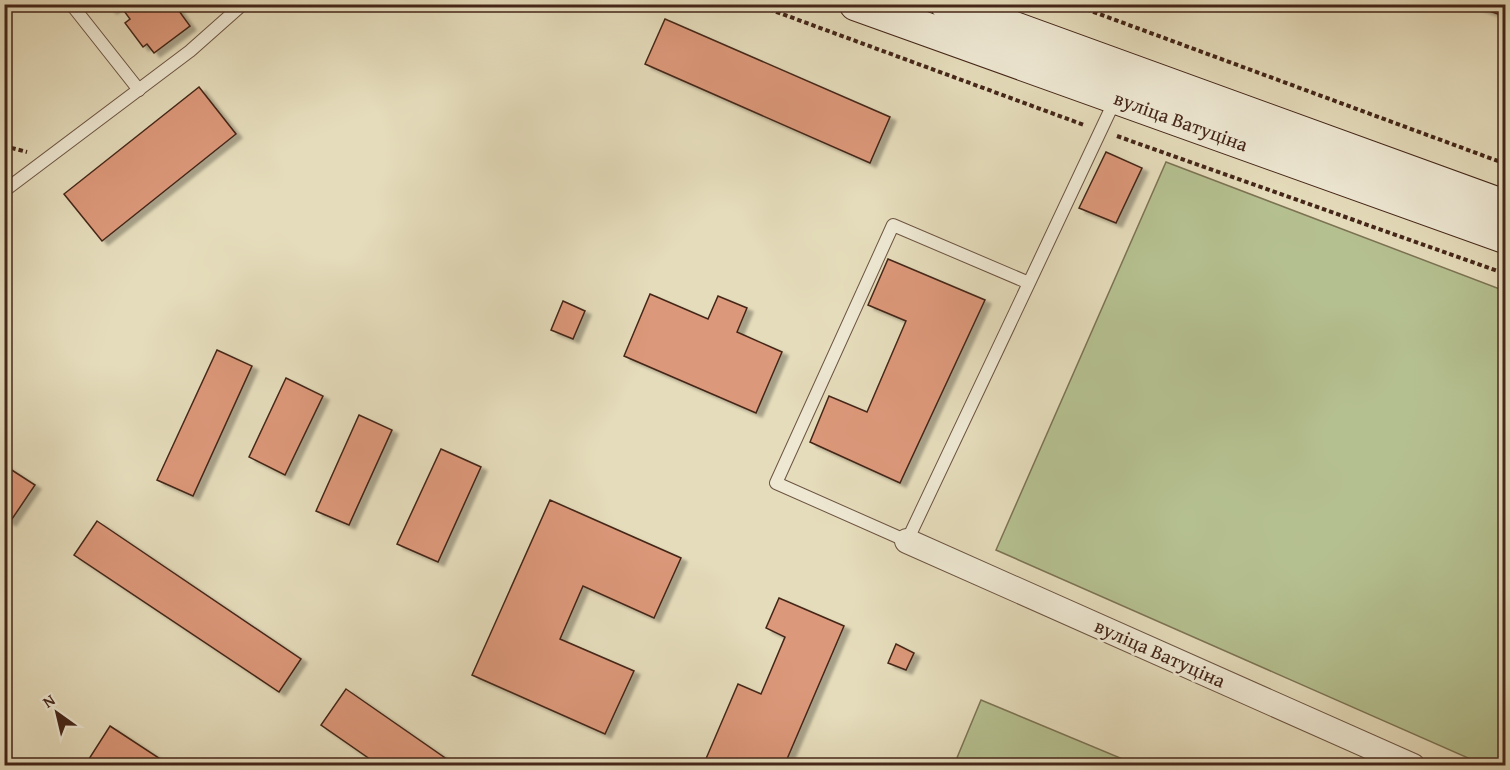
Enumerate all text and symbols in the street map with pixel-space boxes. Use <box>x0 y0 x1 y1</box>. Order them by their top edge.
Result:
street label: вуліца Ватуціна <box>1110 83 1253 158</box>
street label: вуліца Ватуціна <box>1090 611 1231 695</box>
north arrow <box>27 683 87 743</box>
text: N <box>37 687 60 714</box>

